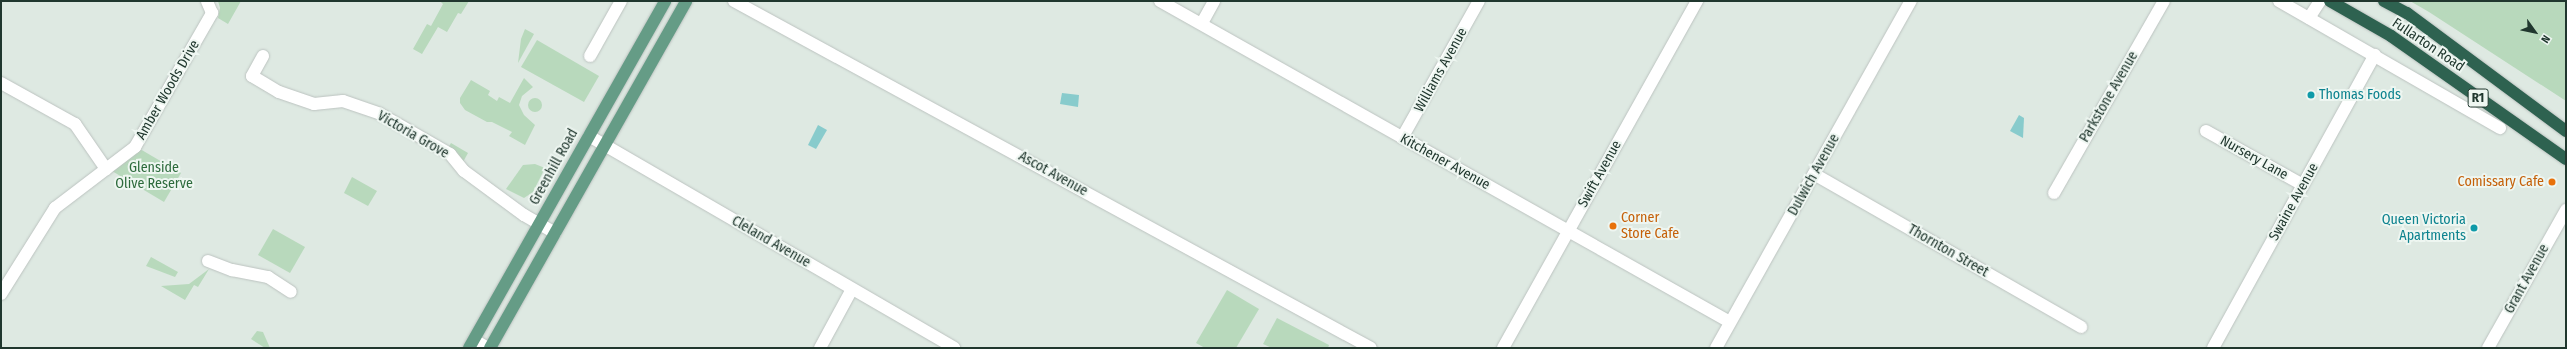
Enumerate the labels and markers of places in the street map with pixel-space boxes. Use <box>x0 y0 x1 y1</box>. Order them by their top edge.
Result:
place label: Thomas Foods <box>2319 87 2401 103</box>
marker: Thomas Foods <box>2306 90 2316 100</box>
place label: Comissary Cafe <box>2458 174 2544 190</box>
marker: Comissary Cafe <box>2547 177 2557 187</box>
place label: Corner Store Cafe <box>1621 210 1679 242</box>
place label: Queen Victoria Apartments <box>2382 212 2466 244</box>
marker: Corner Store Cafe <box>1608 221 1618 231</box>
marker: Queen Victoria Apartments <box>2469 223 2479 233</box>

